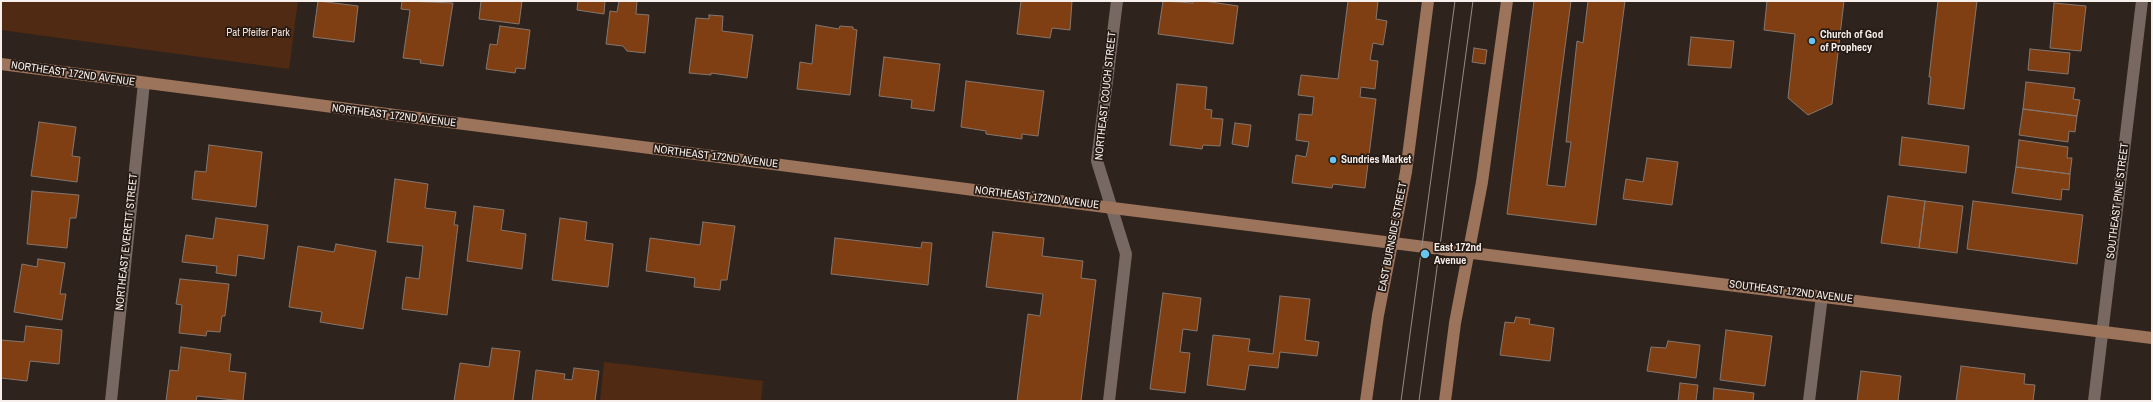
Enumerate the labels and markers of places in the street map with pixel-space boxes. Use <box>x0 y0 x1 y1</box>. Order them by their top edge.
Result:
place label: Church of God of Prophecy <box>1820 28 1883 54</box>
marker: Church of God of Prophecy <box>1807 36 1817 46</box>
place label: Sundries Market <box>1341 153 1411 167</box>
marker: Sundries Market <box>1328 155 1338 165</box>
place label: East 172nd Avenue <box>1434 241 1482 267</box>
marker: East 172nd Avenue <box>1419 248 1431 260</box>

